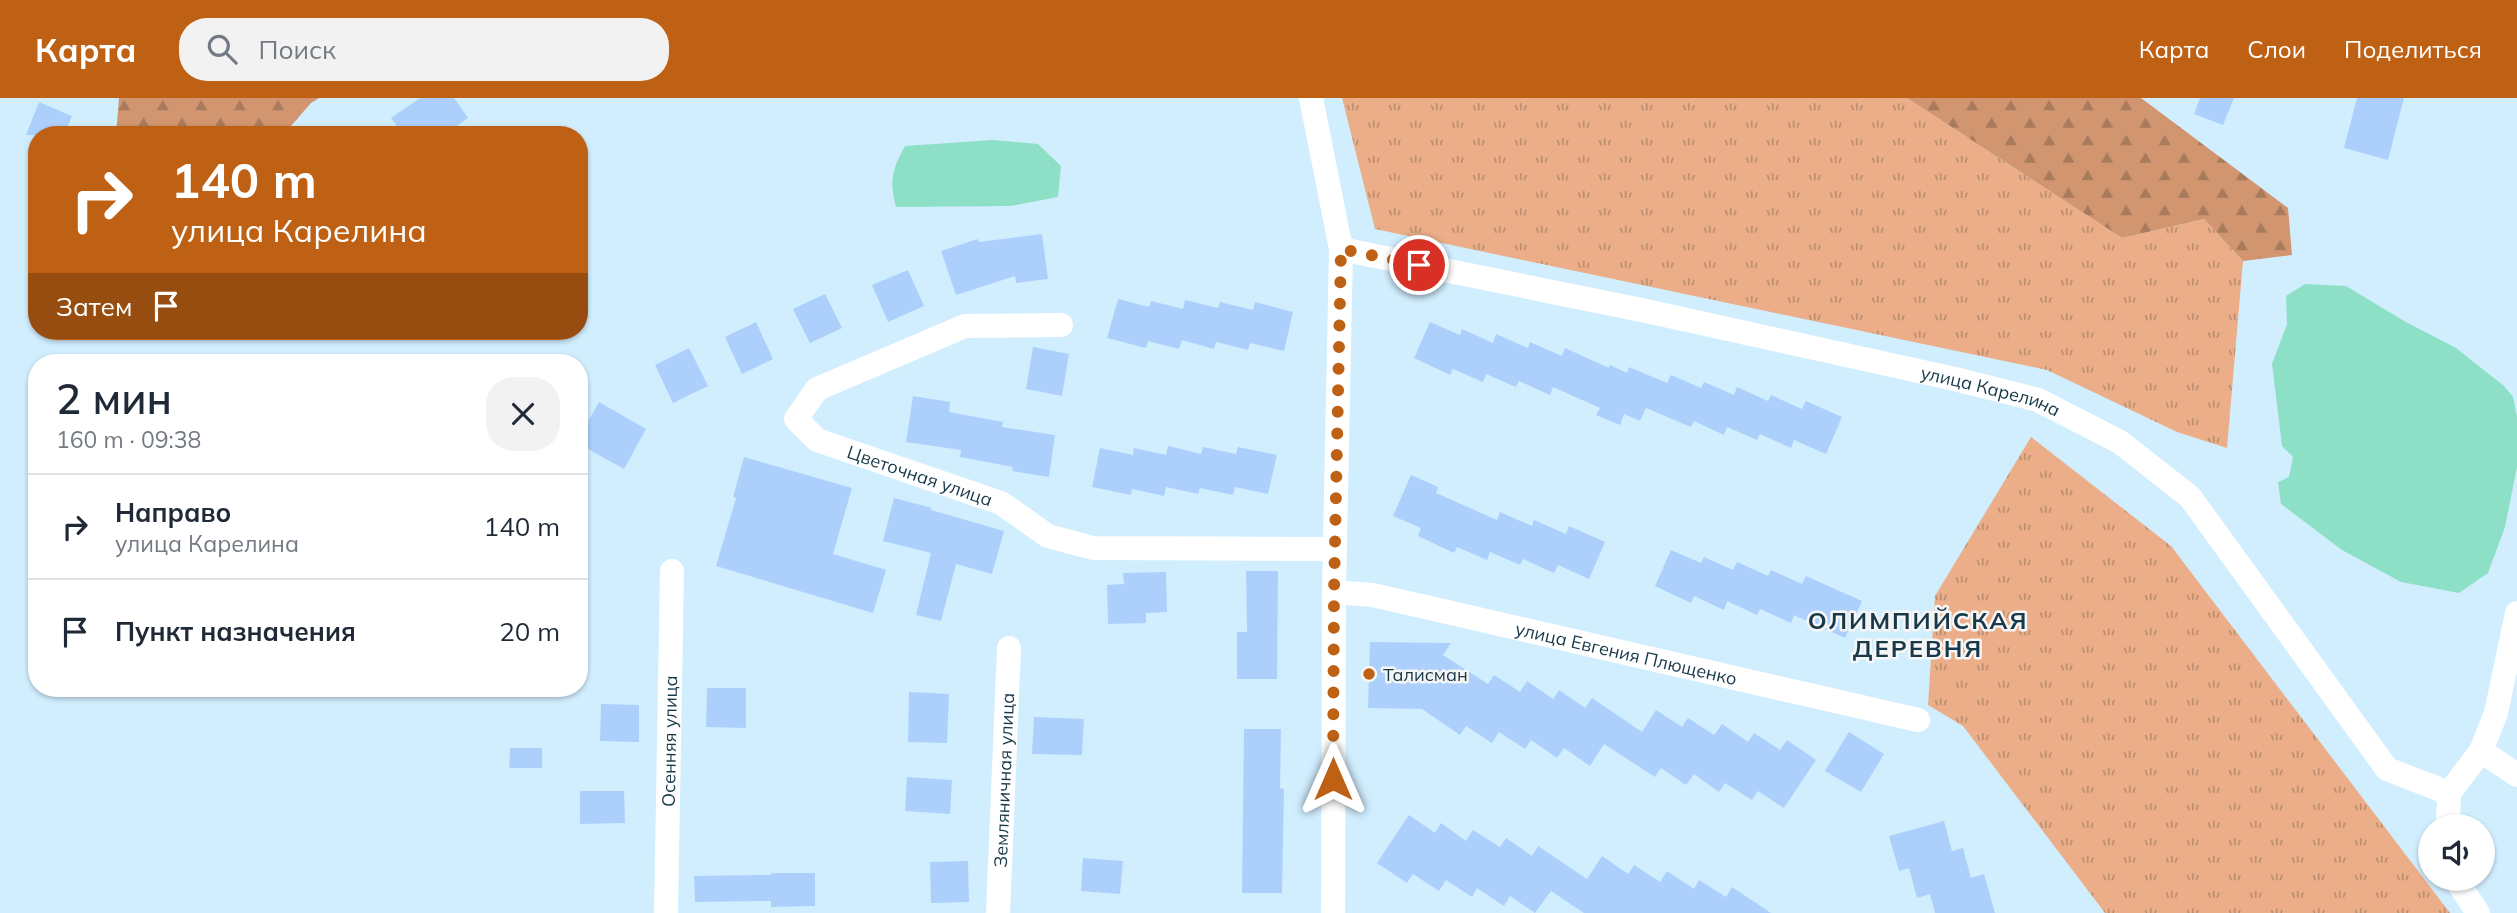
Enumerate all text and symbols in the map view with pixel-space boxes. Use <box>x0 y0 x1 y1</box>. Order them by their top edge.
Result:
search box <box>179 18 669 81</box>
text: Карта <box>35 29 137 70</box>
icon: search <box>203 30 241 68</box>
text: Поиск <box>259 33 336 66</box>
text: Карта <box>2139 34 2209 64</box>
text: Слои <box>2247 34 2306 64</box>
text: Поделиться <box>2344 34 2482 64</box>
text: 140 m <box>171 149 317 210</box>
icon: right <box>56 154 147 245</box>
text: улица Карелина <box>171 210 427 250</box>
pin <box>1389 235 1449 295</box>
icon: arrive <box>1400 246 1438 284</box>
icon: arrive <box>147 287 185 325</box>
text: Затем <box>56 290 133 323</box>
street label: улица Карелина <box>1919 360 2064 421</box>
text: 2 мин <box>56 372 172 425</box>
button: close <box>486 377 560 451</box>
text: 160 m · 09:38 <box>56 425 201 454</box>
street label: Цветочная улица <box>844 440 996 511</box>
text: Направо <box>115 496 231 529</box>
icon: right <box>56 508 94 546</box>
text: 140 m <box>484 510 560 543</box>
text: улица Карелина <box>115 529 299 558</box>
district label: ОЛИМПИЙСКАЯ ДЕРЕВНЯ <box>1808 605 2028 663</box>
icon: arrive <box>56 613 94 651</box>
text: Пункт назначения <box>115 615 356 648</box>
text: 20 m <box>499 615 560 648</box>
street label: улица Евгения Плющенко <box>1513 617 1739 690</box>
place label: Талисман <box>1383 663 1468 686</box>
marker: Талисман <box>1361 666 1377 682</box>
street label: Осенняя улица <box>656 675 682 807</box>
street label: Земляничная улица <box>988 692 1019 868</box>
position arrow <box>1296 742 1370 816</box>
map controls <box>2418 814 2495 891</box>
button: sound <box>2418 814 2495 891</box>

